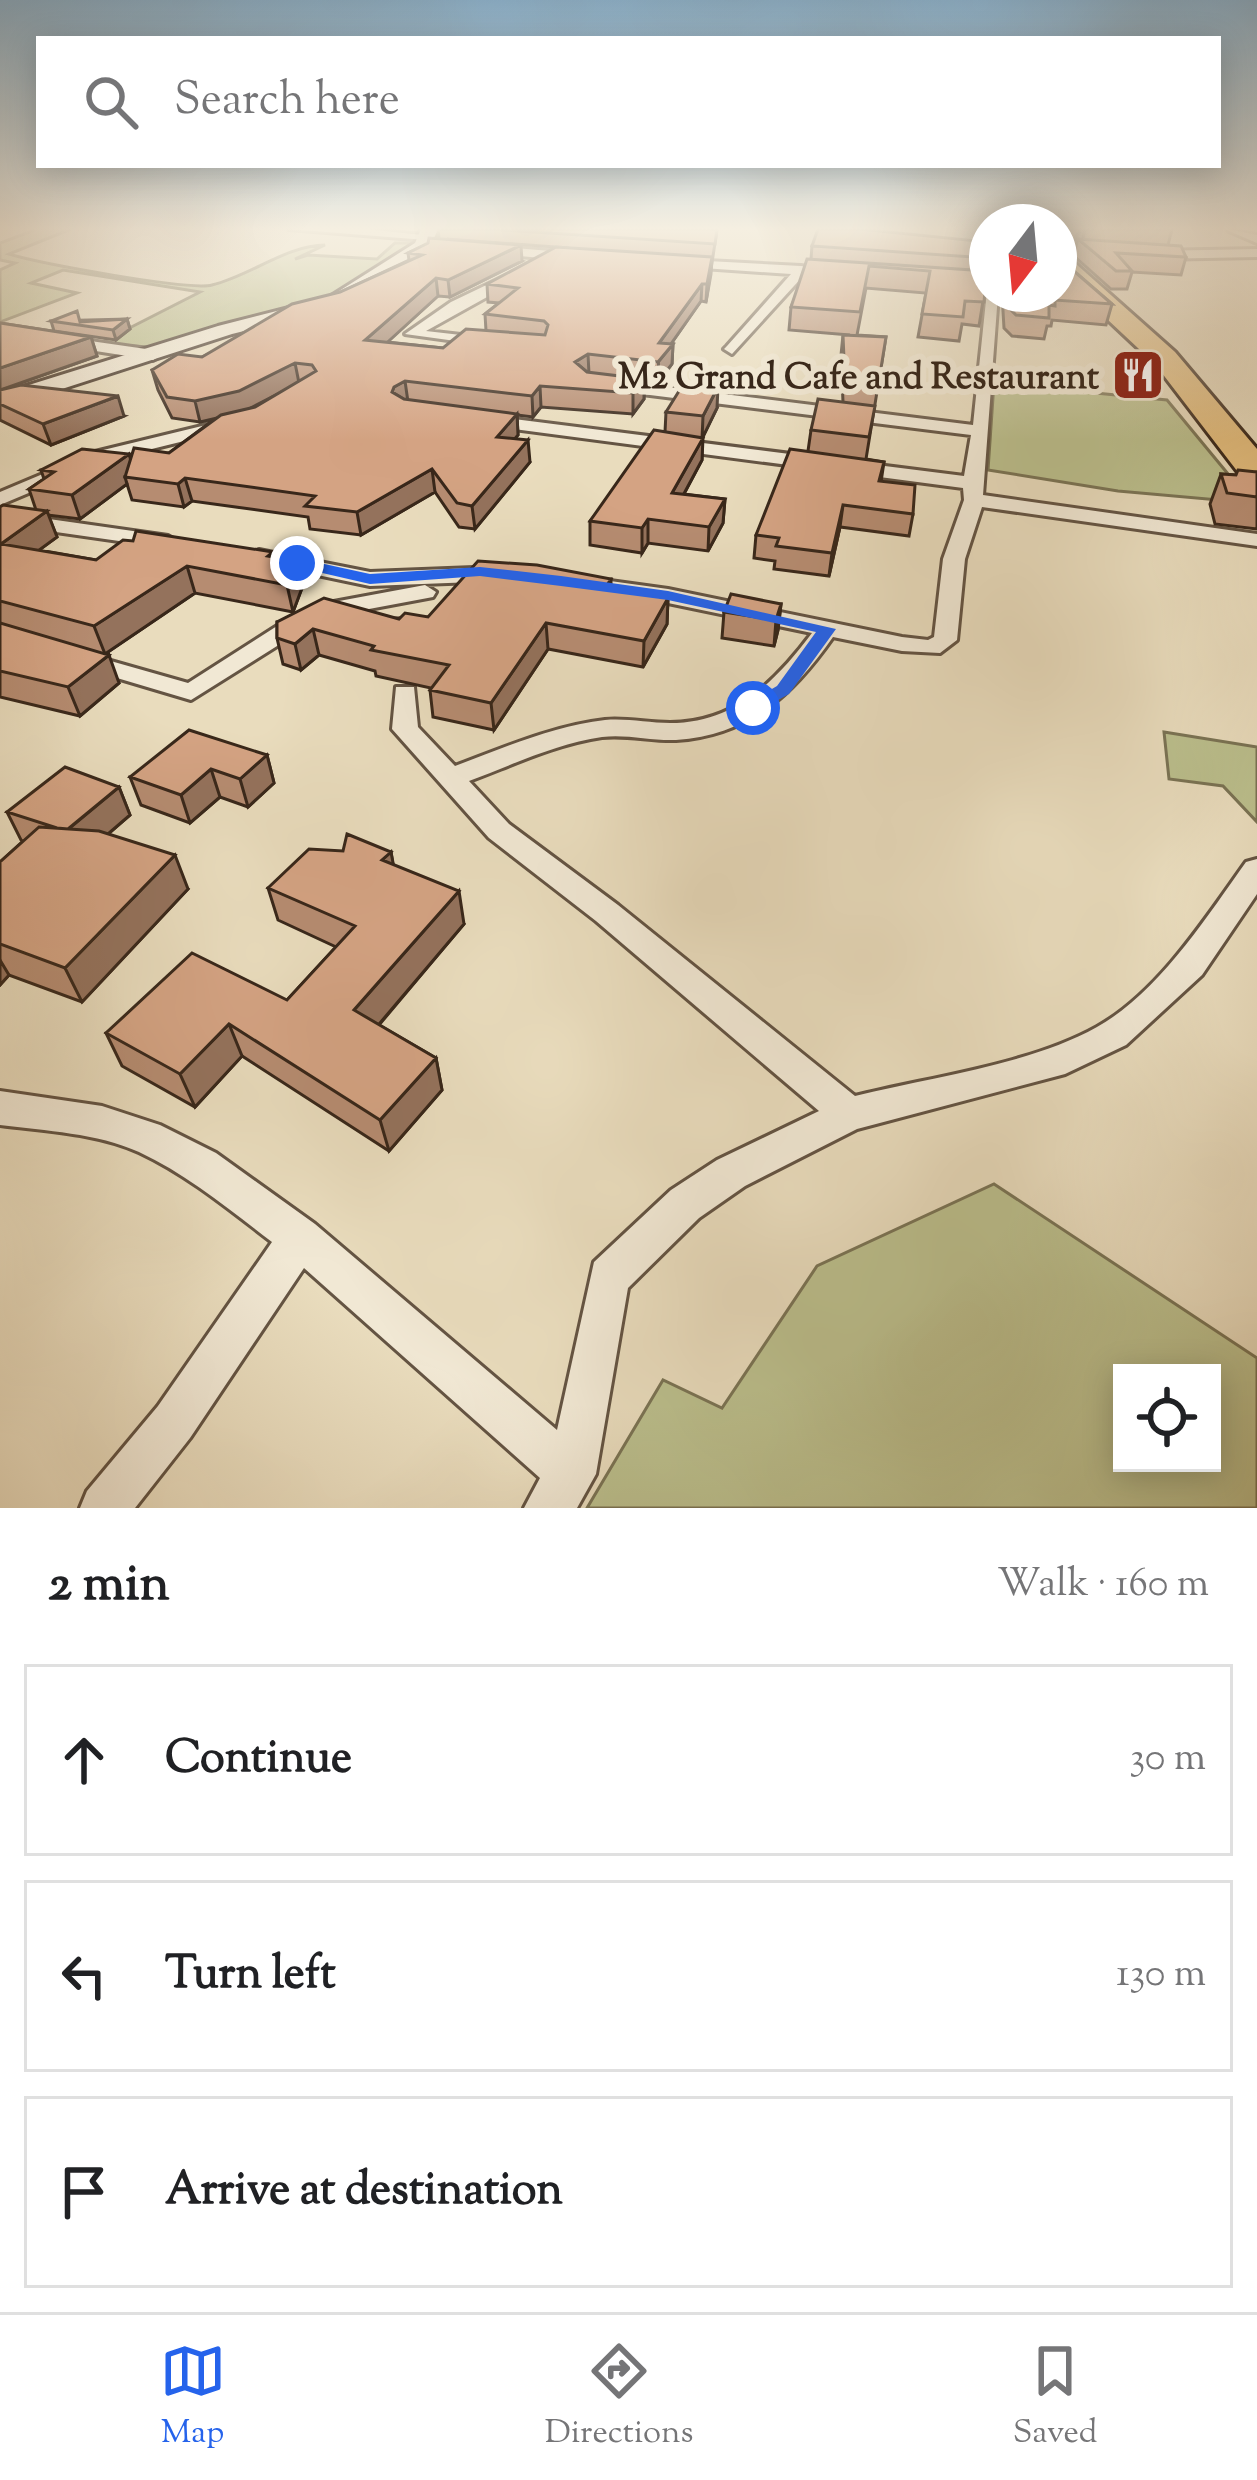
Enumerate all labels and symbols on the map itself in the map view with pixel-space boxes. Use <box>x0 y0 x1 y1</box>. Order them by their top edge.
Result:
north arrow <box>969 204 1077 312</box>
restaurant icon: M2 Grand Cafe and Restaurant <box>1110 347 1166 403</box>
place label: M2 Grand Cafe and Restaurant <box>618 353 1100 405</box>
route end <box>270 536 324 590</box>
route start <box>726 681 780 735</box>

